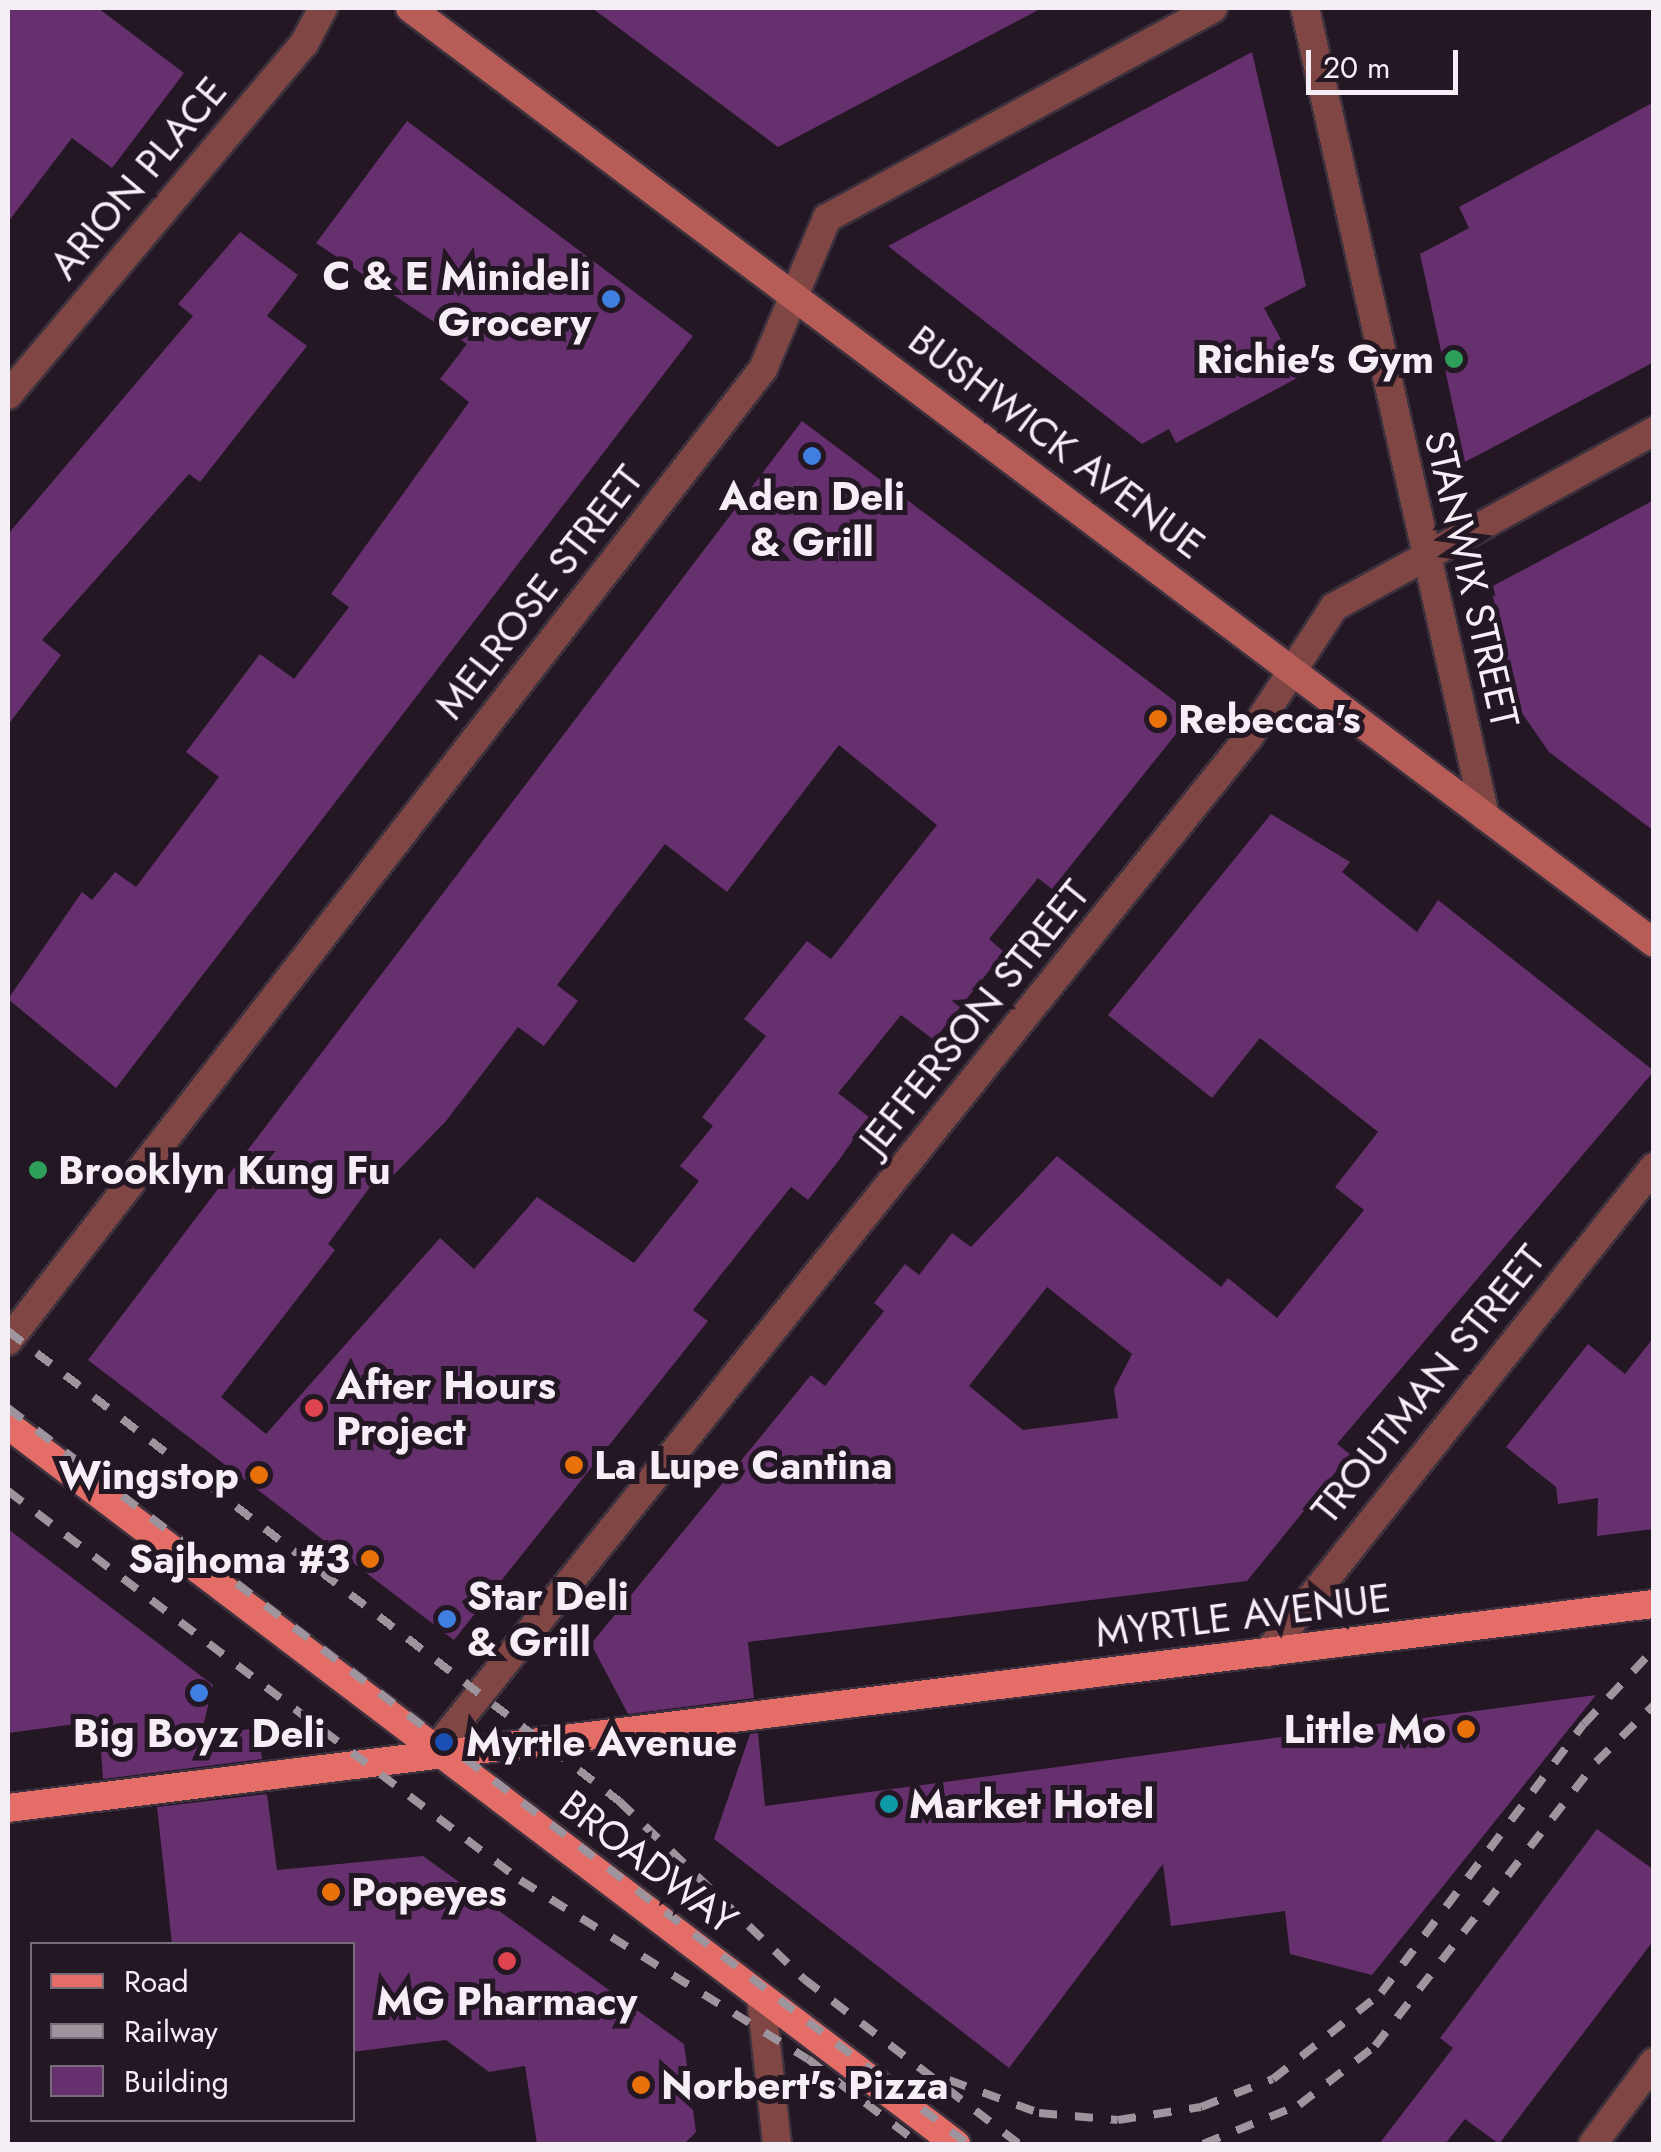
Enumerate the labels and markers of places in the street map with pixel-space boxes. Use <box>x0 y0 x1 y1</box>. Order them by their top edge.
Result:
place label: C & E Minideli Grocery <box>323 252 591 346</box>
marker: C & E Minideli Grocery <box>600 288 622 310</box>
place label: Richie's Gym <box>1196 335 1434 383</box>
marker: Richie's Gym <box>1443 348 1465 370</box>
marker: Aden Deli & Grill <box>801 445 823 467</box>
place label: Aden Deli & Grill <box>719 472 905 566</box>
place label: Rebecca's <box>1178 695 1361 743</box>
marker: Rebecca's <box>1147 708 1169 730</box>
place label: Brooklyn Kung Fu <box>58 1146 391 1194</box>
marker: Brooklyn Kung Fu <box>27 1159 49 1181</box>
place label: After Hours Project <box>336 1361 556 1455</box>
marker: After Hours Project <box>301 1395 327 1421</box>
place label: La Lupe Cantina <box>594 1441 893 1489</box>
place label: Wingstop <box>59 1451 239 1499</box>
marker: La Lupe Cantina <box>563 1454 585 1476</box>
marker: Wingstop <box>248 1464 270 1486</box>
place label: Sajhoma #3 <box>128 1535 350 1583</box>
marker: Sajhoma #3 <box>359 1548 381 1570</box>
place label: Star Deli & Grill <box>467 1572 629 1666</box>
marker: Star Deli & Grill <box>436 1608 458 1630</box>
marker: Big Boyz Deli <box>188 1682 210 1704</box>
place label: Little Mo <box>1283 1705 1446 1753</box>
place label: Big Boyz Deli <box>73 1709 325 1757</box>
place label: Myrtle Avenue <box>466 1718 737 1766</box>
marker: Little Mo <box>1455 1718 1477 1740</box>
marker: Myrtle Avenue <box>431 1729 457 1755</box>
place label: Market Hotel <box>909 1780 1154 1828</box>
marker: Market Hotel <box>878 1793 900 1815</box>
place label: Popeyes <box>351 1868 507 1916</box>
marker: Popeyes <box>320 1881 342 1903</box>
marker: MG Pharmacy <box>496 1950 518 1972</box>
place label: MG Pharmacy <box>377 1977 637 2025</box>
place label: Norbert's Pizza <box>661 2061 949 2109</box>
marker: Norbert's Pizza <box>630 2074 652 2096</box>

